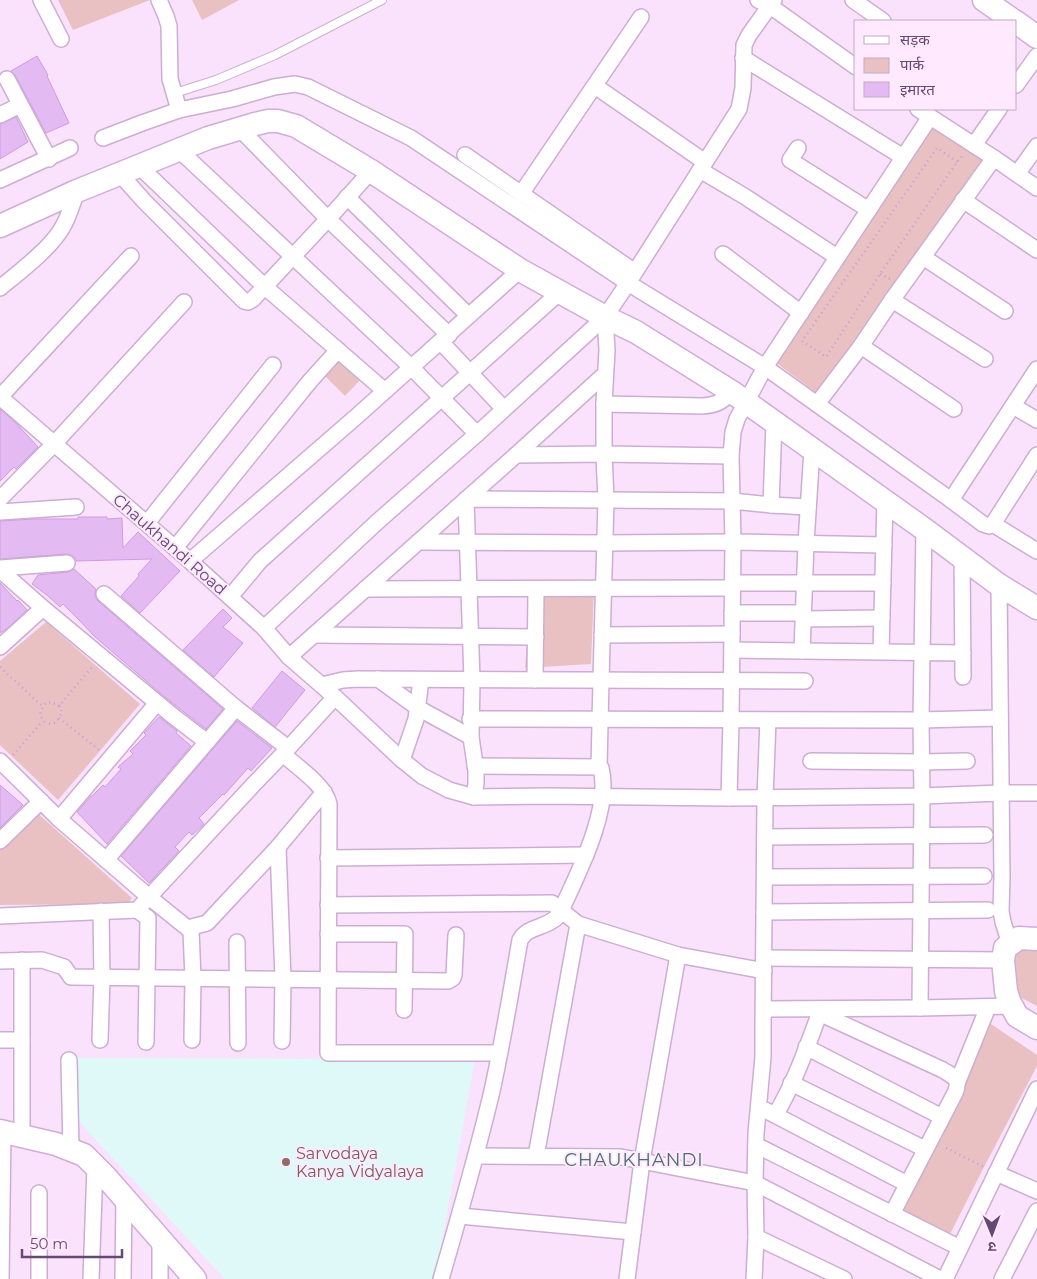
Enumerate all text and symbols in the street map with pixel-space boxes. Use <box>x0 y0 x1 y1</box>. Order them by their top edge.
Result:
legend <box>854 20 1017 110</box>
text: सड़क <box>900 30 930 49</box>
text: पार्क <box>900 55 924 74</box>
text: इमारत <box>900 80 935 99</box>
street label: Chaukhandi Road <box>109 490 230 599</box>
place label: Sarvodaya Kanya Vidyalaya <box>296 1144 424 1181</box>
district label: CHAUKHANDI <box>564 1149 704 1171</box>
marker: Sarvodaya Kanya Vidyalaya <box>280 1156 292 1168</box>
north arrow <box>967 1209 1017 1259</box>
scale bar <box>22 1226 122 1258</box>
text: 50 m <box>30 1234 68 1253</box>
text: उ <box>987 1238 996 1256</box>

